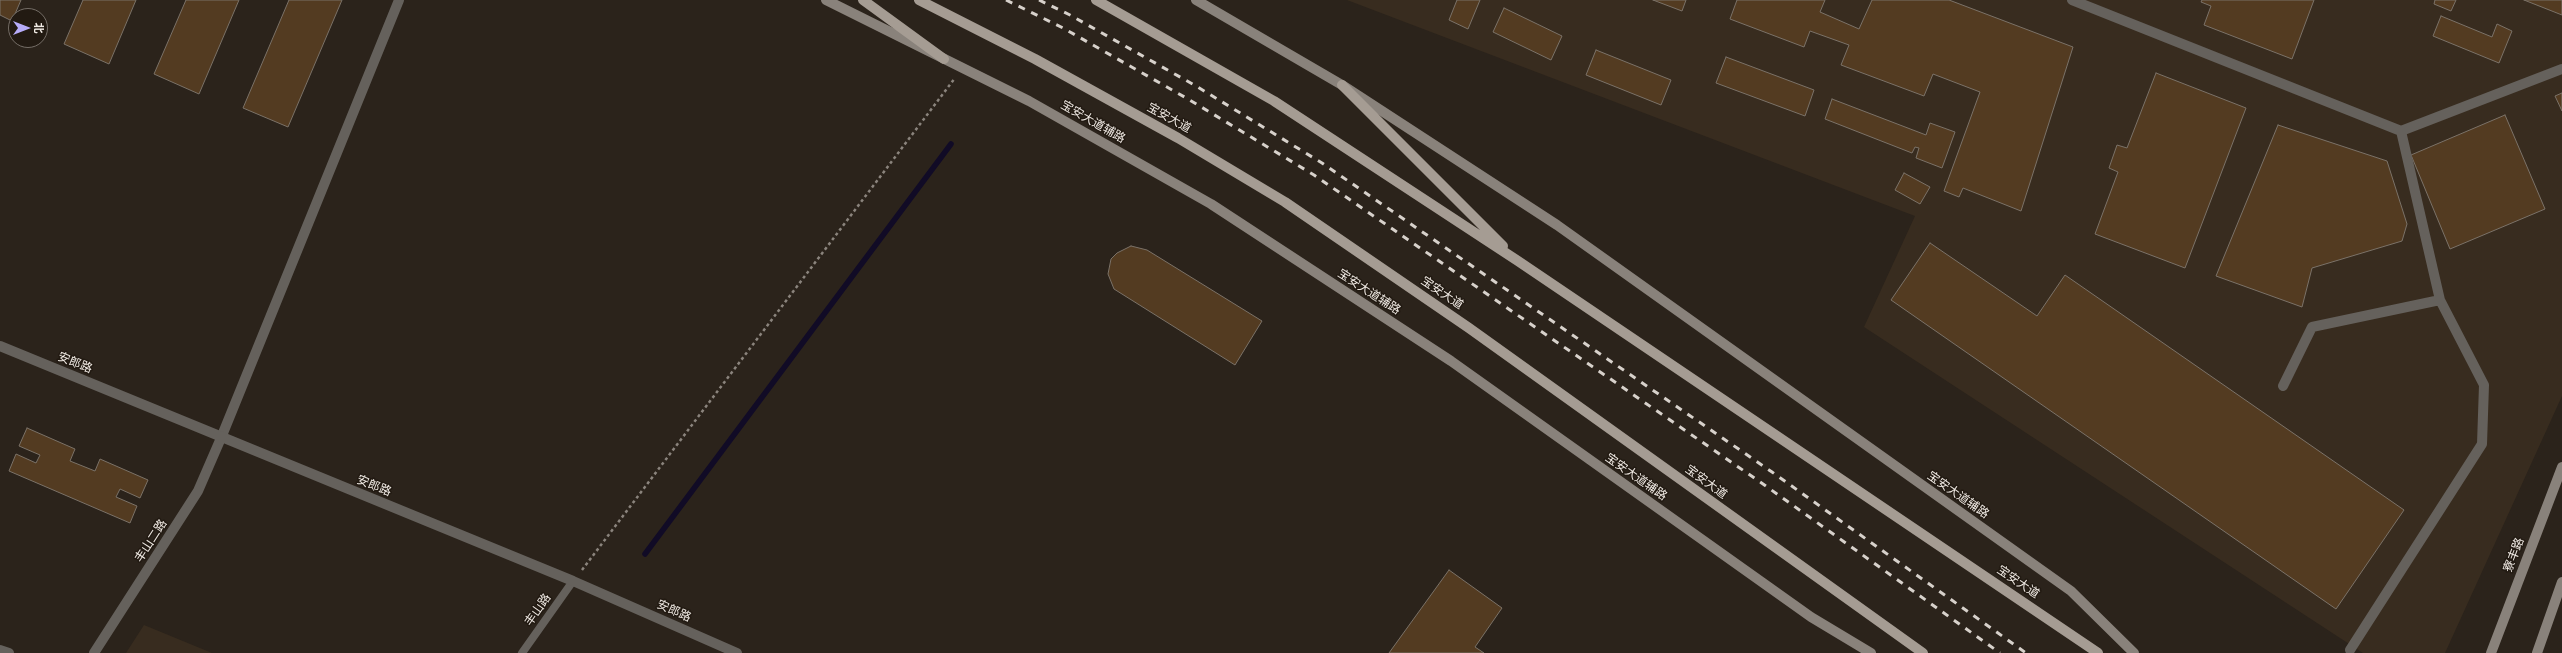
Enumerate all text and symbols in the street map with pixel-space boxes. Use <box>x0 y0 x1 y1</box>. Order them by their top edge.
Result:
north arrow <box>8 8 48 48</box>
text: 北 <box>32 23 46 34</box>
street label: 宝安大道辅路 <box>1058 98 1128 146</box>
street label: 宝安大道 <box>1145 100 1193 136</box>
street label: 宝安大道辅路 <box>1335 266 1403 318</box>
street label: 宝安大道 <box>1418 274 1466 312</box>
street label: 安郎路 <box>56 350 94 376</box>
street label: 宝安大道辅路 <box>1602 450 1670 504</box>
street label: 宝安大道 <box>1682 462 1730 502</box>
street label: 宝安大道辅路 <box>1924 468 1992 522</box>
street label: 安郎路 <box>355 473 393 499</box>
street label: 丰山二路 <box>132 517 170 565</box>
street label: 寮丰路 <box>2501 536 2527 574</box>
street label: 宝安大道 <box>1994 563 2042 601</box>
street label: 丰山路 <box>522 591 554 629</box>
street label: 安郎路 <box>655 597 693 625</box>

